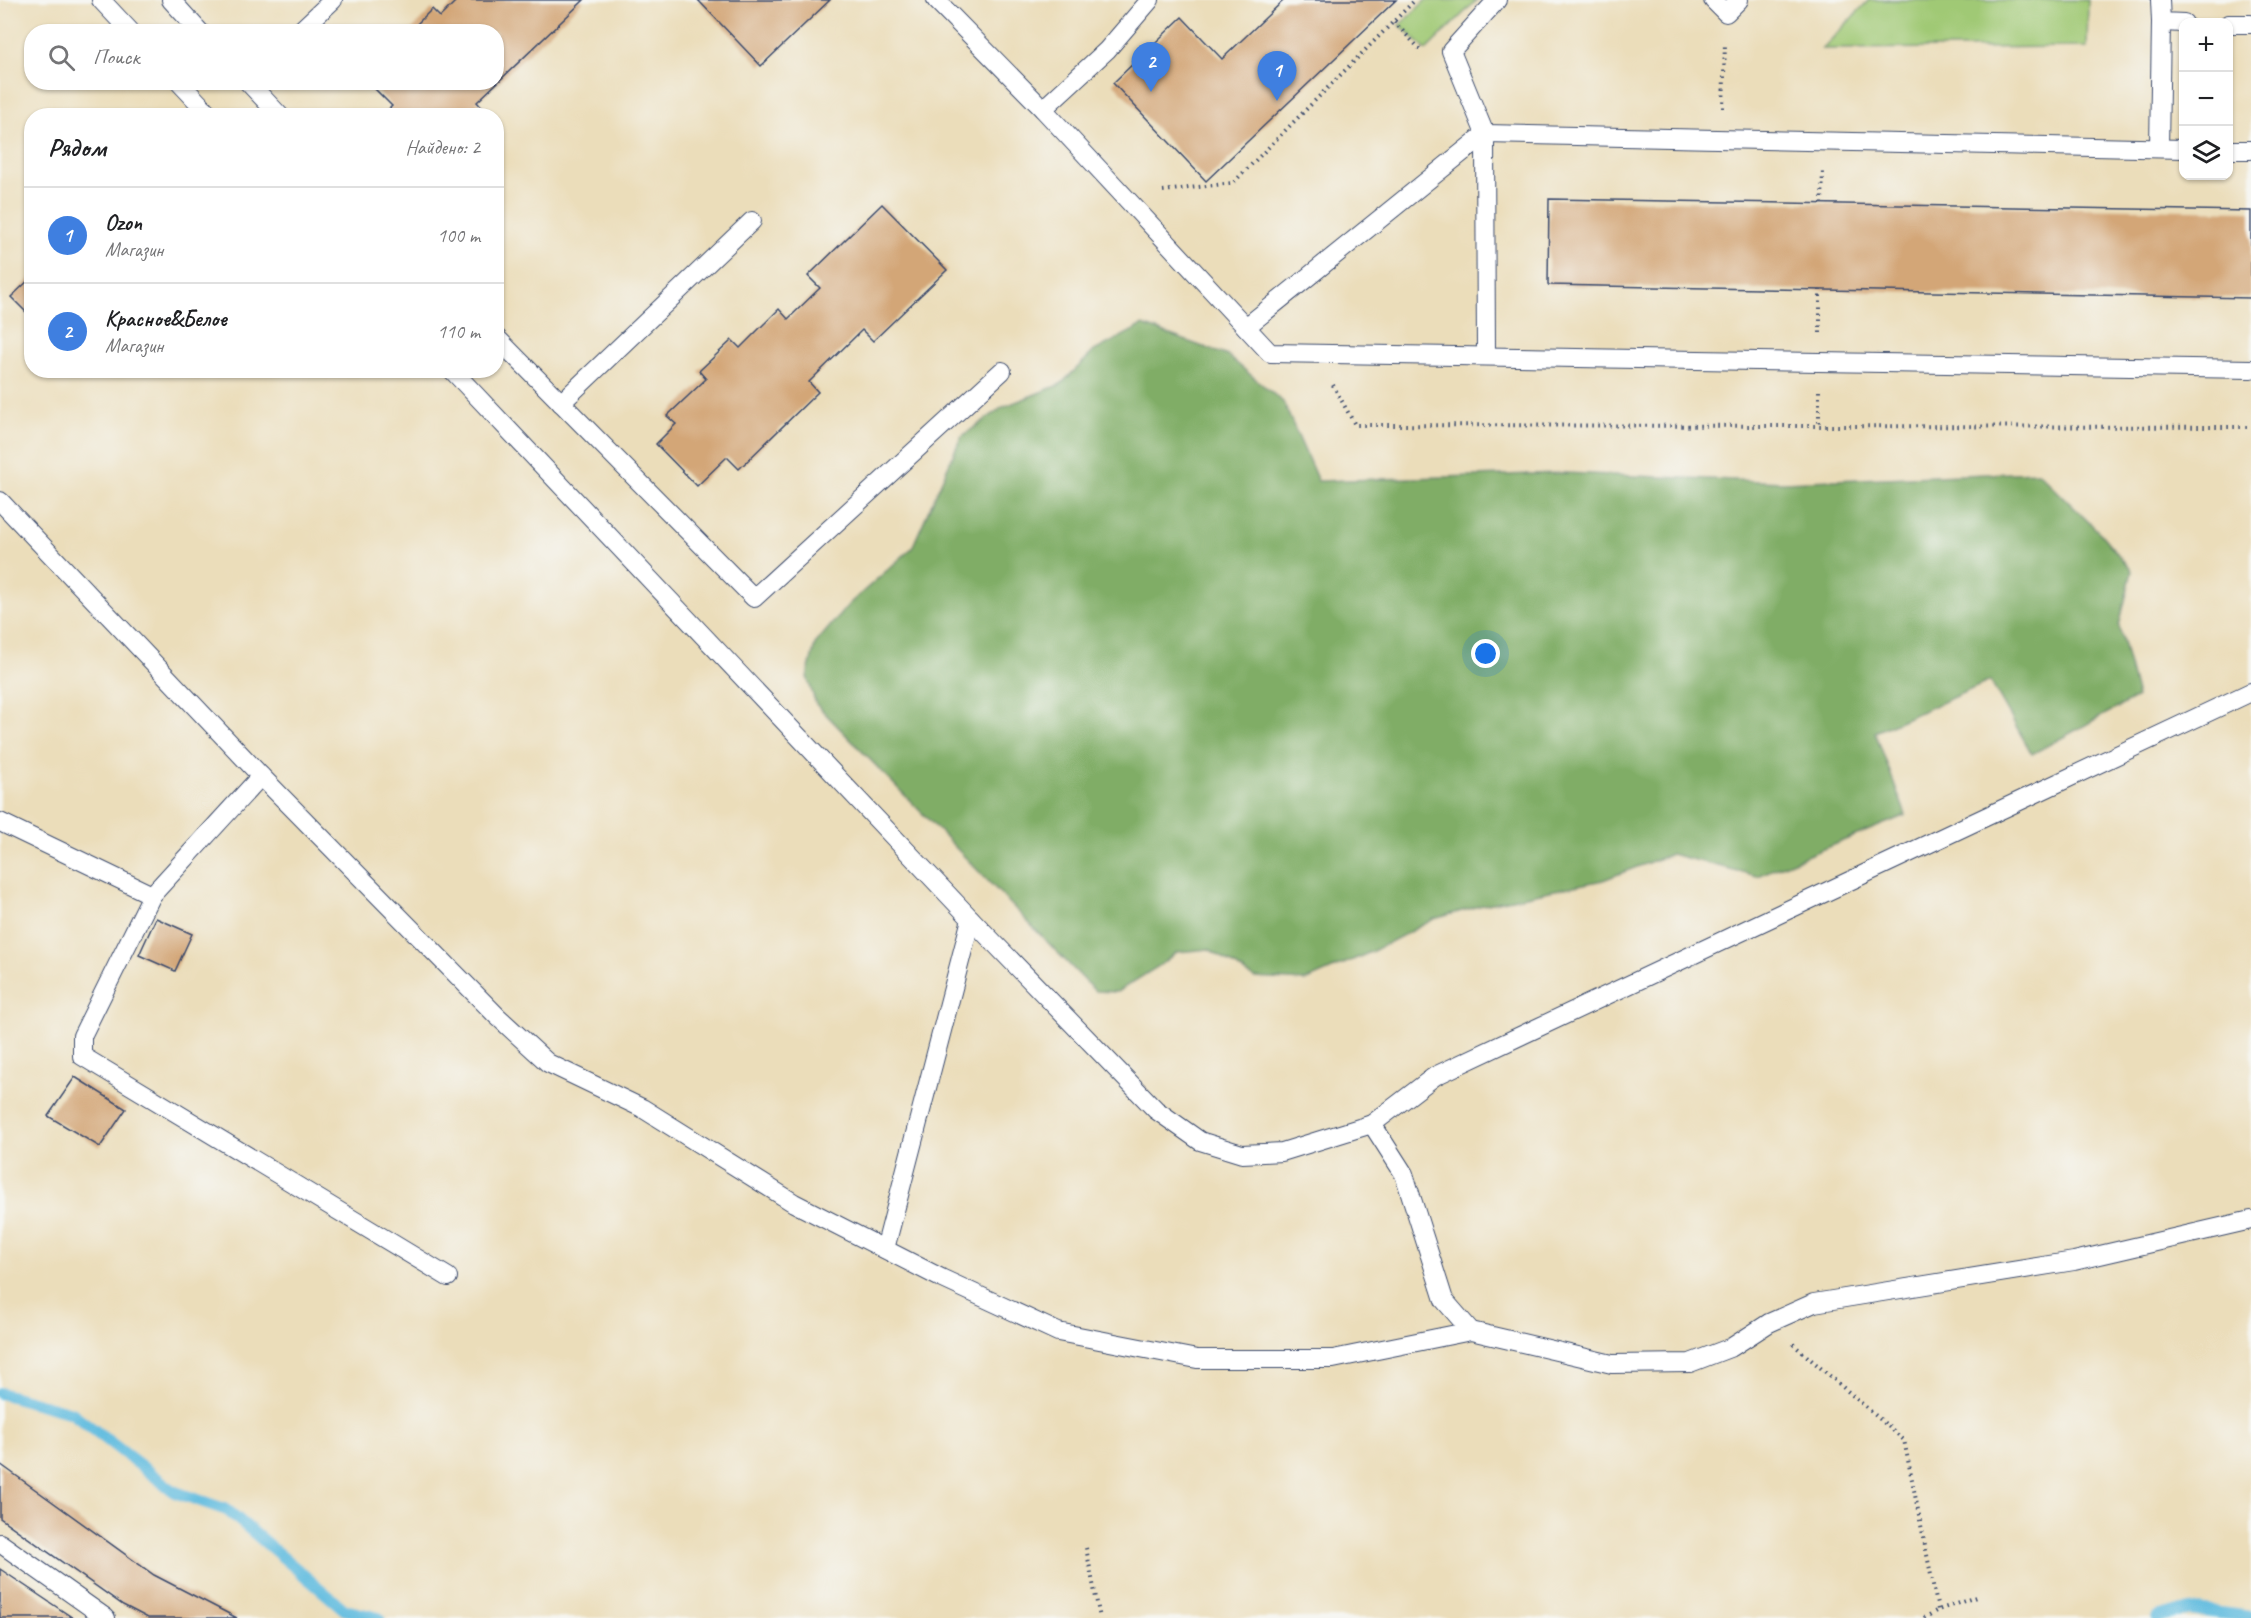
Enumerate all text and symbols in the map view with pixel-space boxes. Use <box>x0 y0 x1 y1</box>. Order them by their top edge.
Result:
map controls <box>2179 18 2233 180</box>
button: + <box>2179 18 2233 72</box>
search box <box>24 24 504 90</box>
icon: search <box>45 41 78 74</box>
pin: 2 <box>1132 42 1170 92</box>
text: Поиск <box>93 43 139 71</box>
pin: 1 <box>1258 51 1296 101</box>
button: − <box>2179 72 2233 126</box>
button: layers <box>2179 126 2233 180</box>
text: Рядом <box>48 131 106 164</box>
text: Найдено: 2 <box>405 135 480 160</box>
text: Ozon <box>105 209 142 237</box>
text: 1 <box>63 223 72 248</box>
text: 100 m <box>437 223 480 248</box>
text: Магазин <box>105 237 163 262</box>
text: Красное&Белое <box>105 305 227 333</box>
text: 2 <box>63 319 72 344</box>
text: 110 m <box>437 319 480 344</box>
text: Магазин <box>105 333 163 358</box>
your location <box>1471 639 1500 668</box>

